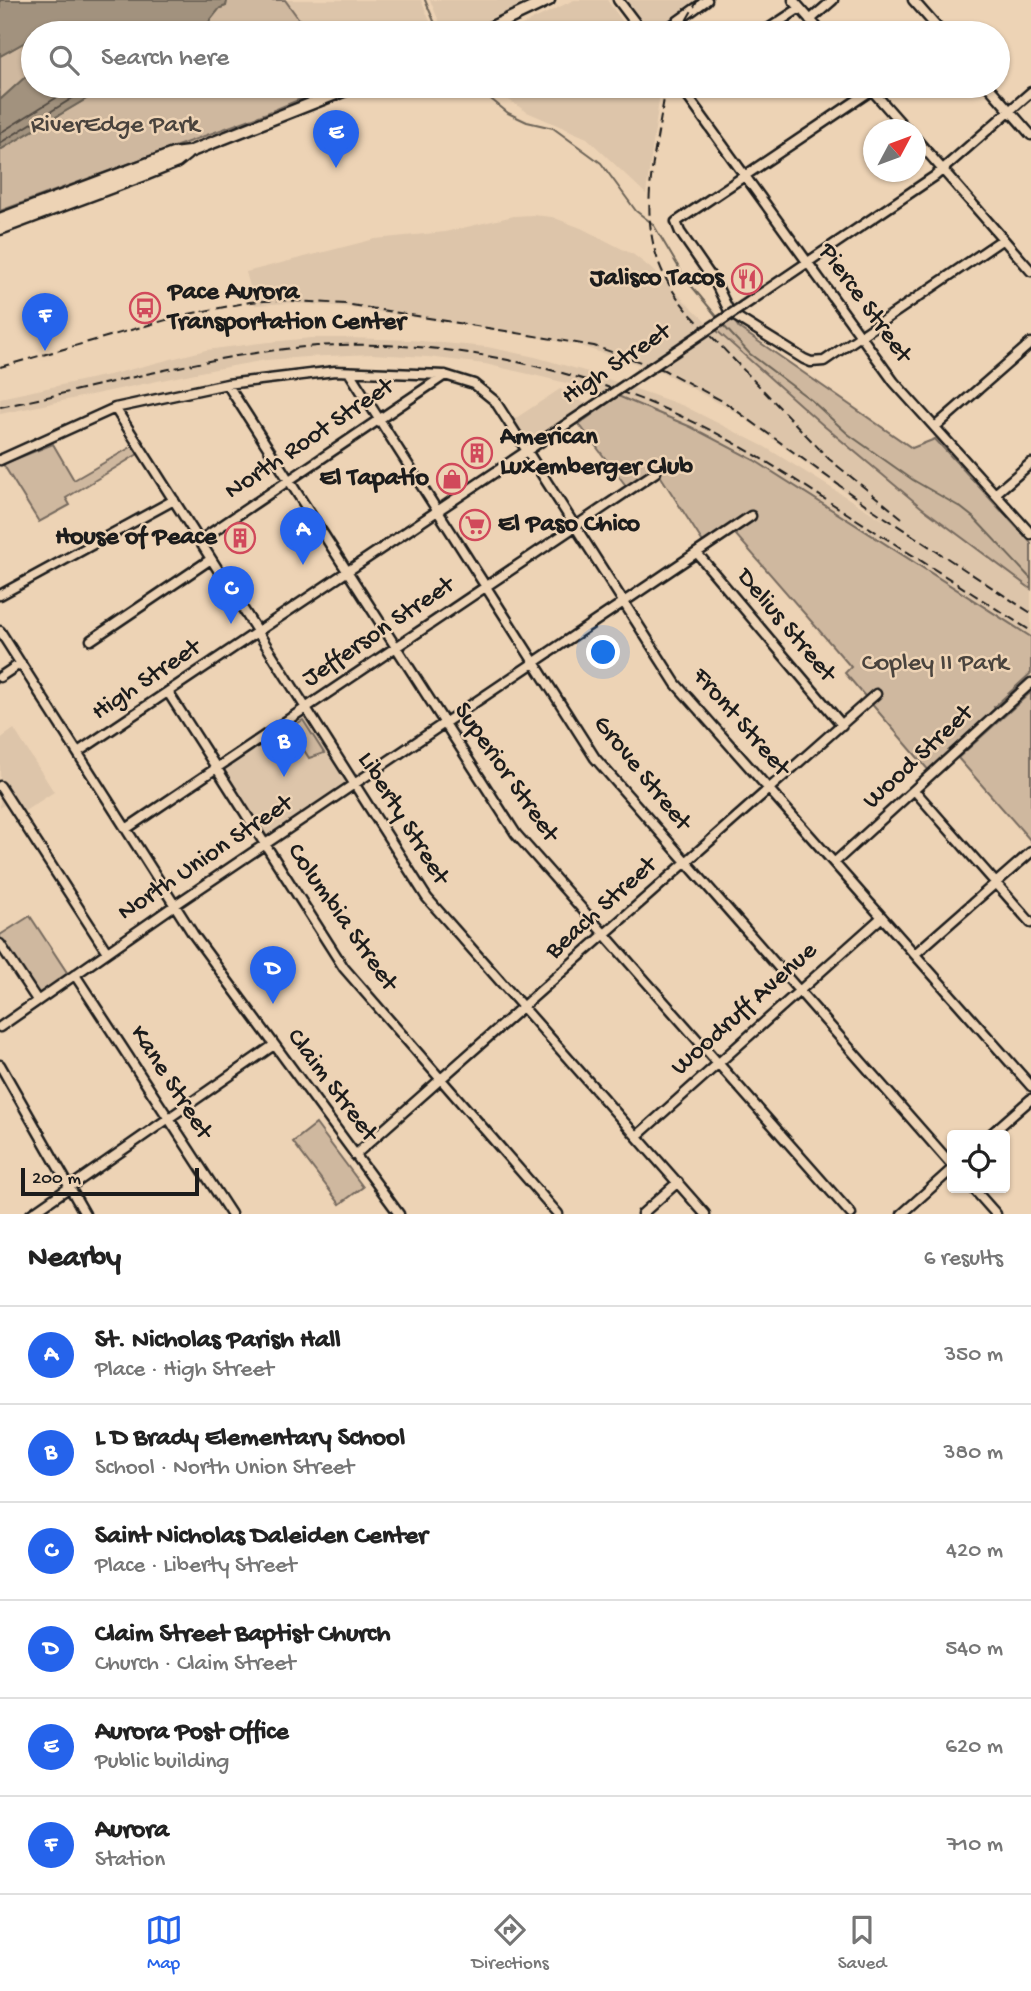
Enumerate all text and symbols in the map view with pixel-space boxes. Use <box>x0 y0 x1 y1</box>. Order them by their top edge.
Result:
search box <box>21 21 1010 98</box>
icon: search <box>45 41 83 79</box>
text: Search here <box>101 44 229 75</box>
pin: E <box>313 110 359 168</box>
park label: RiverEdge Park <box>31 111 202 142</box>
north arrow <box>863 119 926 182</box>
street label: Pierce Street <box>810 237 919 372</box>
restaurant icon: Jalisco Tacos <box>730 262 764 296</box>
place label: Jalisco Tacos <box>589 264 725 295</box>
place label: Pace Aurora Transportation Center <box>166 278 408 339</box>
bus stop icon: Pace Aurora Transportation Center <box>128 291 162 325</box>
pin: F <box>22 293 68 351</box>
street label: High Street <box>557 316 679 413</box>
street label: North Root Street <box>220 371 402 508</box>
place label: American Luxemberger Club <box>499 423 693 484</box>
building icon: American Luxemberger Club <box>460 436 494 470</box>
shop icon: El Tapatío <box>435 462 469 496</box>
place label: El Tapatío <box>320 464 430 495</box>
pin: A <box>280 507 326 565</box>
supermarket icon: El Paso Chico <box>458 508 492 542</box>
place label: El Paso Chico <box>498 510 641 541</box>
building icon: House of Peace <box>223 521 257 555</box>
place label: House of Peace <box>55 523 219 554</box>
street label: Delius Street <box>727 561 843 691</box>
pin: C <box>208 566 254 624</box>
street label: Jefferson Street <box>297 569 463 695</box>
street label: High Street <box>87 632 209 729</box>
your location <box>586 635 620 669</box>
park label: Copley II Park <box>862 649 1011 680</box>
street label: Front Street <box>684 661 797 786</box>
street label: Superior Street <box>445 697 566 851</box>
street label: Wood Street <box>857 697 982 817</box>
street label: Grove Street <box>585 710 698 840</box>
pin: B <box>261 719 307 777</box>
street label: Liberty Street <box>349 747 456 893</box>
street label: North Union Street <box>112 788 302 929</box>
street label: Columbia Street <box>279 838 405 1000</box>
street label: Beach Street <box>539 849 666 968</box>
street label: Woodruff Avenue <box>666 936 825 1084</box>
pin: D <box>250 946 296 1004</box>
street label: Kane Street <box>122 1020 220 1148</box>
street label: Claim Street <box>278 1023 385 1151</box>
map controls <box>947 1130 1010 1193</box>
button: locate <box>947 1130 1010 1193</box>
scale bar <box>21 1165 200 1197</box>
text: 200 m <box>32 1168 81 1191</box>
text: Nearby <box>28 1242 121 1277</box>
text: 6 results <box>924 1246 1003 1273</box>
text: St. Nicholas Parish Hall <box>95 1326 341 1357</box>
text: A <box>44 1342 58 1369</box>
text: 350 m <box>944 1342 1003 1369</box>
text: Place · High Street <box>95 1357 274 1384</box>
text: L D Brady Elementary School <box>95 1424 405 1455</box>
text: B <box>45 1440 57 1467</box>
text: 380 m <box>944 1440 1003 1467</box>
text: School · North Union Street <box>95 1455 354 1482</box>
text: Saint Nicholas Daleiden Center <box>95 1522 427 1553</box>
text: C <box>45 1538 57 1565</box>
text: 420 m <box>946 1538 1003 1565</box>
text: Place · Liberty Street <box>95 1553 296 1580</box>
text: Claim Street Baptist Church <box>95 1620 390 1651</box>
text: D <box>44 1636 59 1663</box>
text: 540 m <box>945 1636 1003 1663</box>
text: Church · Claim Street <box>95 1651 295 1678</box>
text: Aurora Post Office <box>95 1718 289 1749</box>
text: E <box>44 1734 58 1761</box>
text: 620 m <box>945 1734 1003 1761</box>
text: Public building <box>95 1749 229 1776</box>
text: Aurora <box>95 1816 169 1847</box>
text: F <box>45 1832 57 1859</box>
text: 710 m <box>947 1832 1003 1859</box>
text: Station <box>95 1847 165 1874</box>
tab: Map <box>145 1911 183 1976</box>
tab: Directions <box>472 1911 549 1976</box>
tab: Saved <box>838 1911 886 1976</box>

